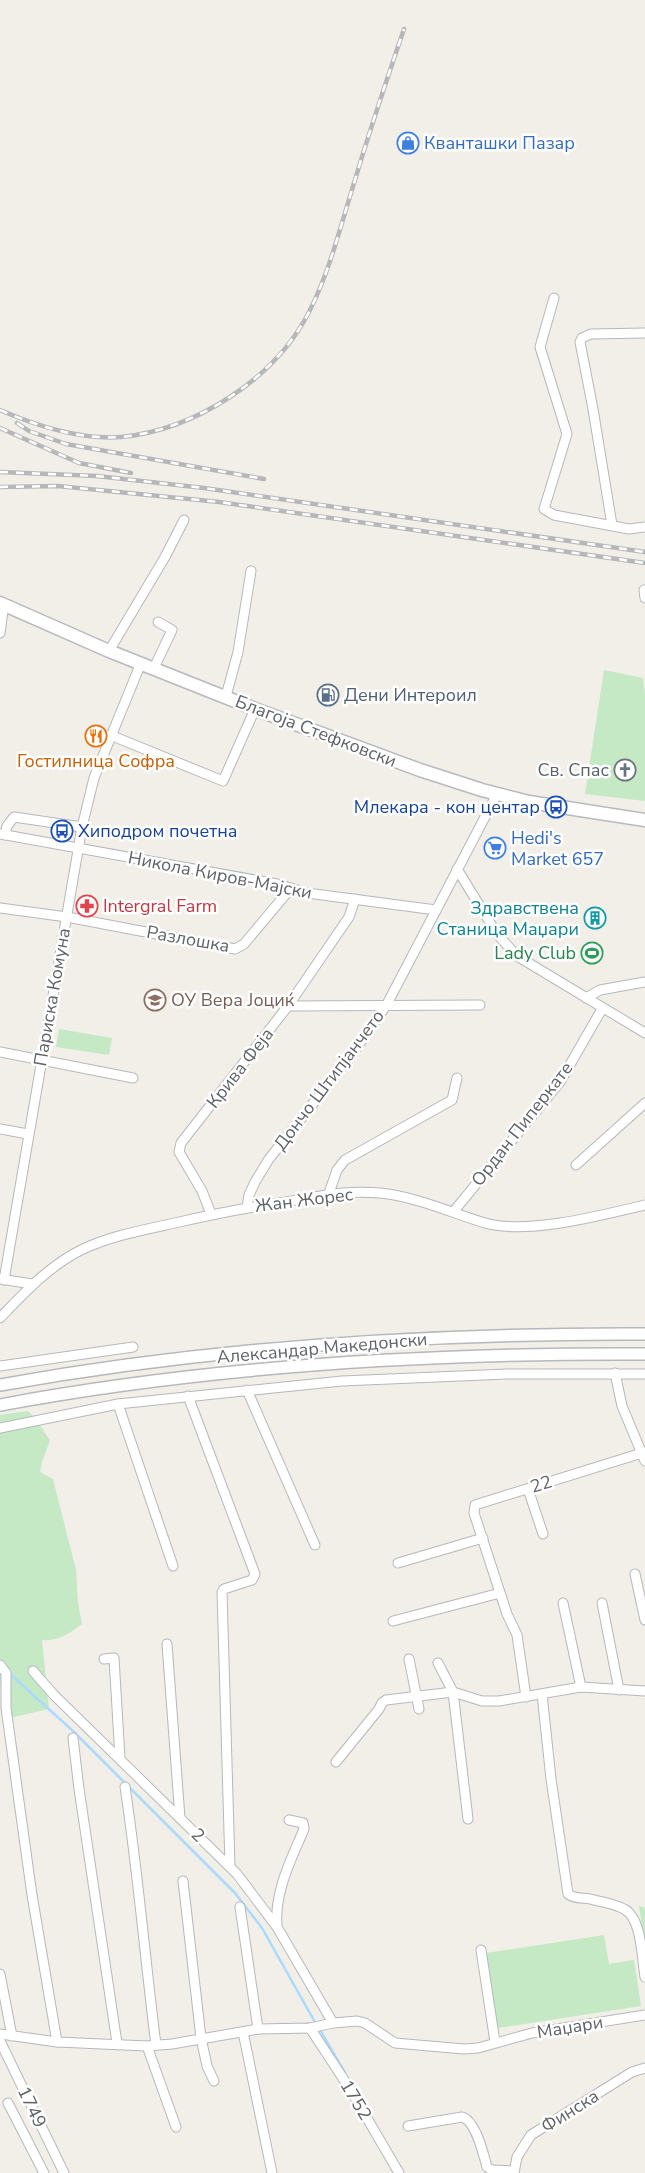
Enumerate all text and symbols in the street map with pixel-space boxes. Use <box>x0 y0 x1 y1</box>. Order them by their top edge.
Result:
shop icon: Кванташки Пазар <box>396 131 420 155</box>
place label: Кванташки Пазар <box>424 131 575 155</box>
fuel station icon: Дени Интероил <box>316 683 340 707</box>
place label: Дени Интероил <box>344 683 477 707</box>
street label: Благоја Стефковски <box>232 689 400 773</box>
restaurant icon: Гостилница Софра <box>84 724 108 748</box>
place label: Гостилница Софра <box>17 749 175 773</box>
place label: Св. Спас <box>537 758 609 782</box>
church icon: Св. Спас <box>613 758 637 782</box>
place label: Млекара - кон центар <box>354 795 540 819</box>
bus stop icon: Млекара - кон центар <box>544 795 568 819</box>
bus stop icon: Хиподром почетна <box>50 819 74 843</box>
place label: Хиподром почетна <box>78 819 238 843</box>
place label: Hedi's Market 657 <box>511 826 604 871</box>
supermarket icon: Hedi's Market 657 <box>483 836 507 860</box>
street label: Никола Киров-Мајски <box>126 845 314 905</box>
pharmacy icon: Intergral Farm <box>75 894 99 918</box>
place label: Intergral Farm <box>103 894 217 918</box>
place label: Здравствена Станица Маџари <box>437 896 579 941</box>
building icon: Здравствена Станица Маџари <box>583 906 607 930</box>
street label: Разлошка <box>145 920 231 958</box>
street label: Париска Комуна <box>28 926 76 1068</box>
place label: Lady Club <box>494 941 576 965</box>
sports icon: Lady Club <box>580 941 604 965</box>
school or university icon: ОУ Вера Јоциќ <box>143 988 167 1012</box>
place label: ОУ Вера Јоциќ <box>171 988 295 1012</box>
street label: Дончо Штипјанчето <box>268 1005 390 1155</box>
street label: Крива Феја <box>201 1023 279 1113</box>
street label: Ордан Пиперкате <box>466 1057 578 1191</box>
street label: Жан Жорес <box>254 1182 355 1218</box>
street label: Александар Македонски <box>216 1327 428 1369</box>
street label: 22 <box>527 1469 555 1499</box>
street label: 2 <box>186 1823 210 1847</box>
street label: Маџари <box>535 2010 605 2044</box>
street label: 1752 <box>335 2075 377 2125</box>
street label: 1749 <box>12 2082 52 2132</box>
street label: Финска <box>537 2084 603 2138</box>

